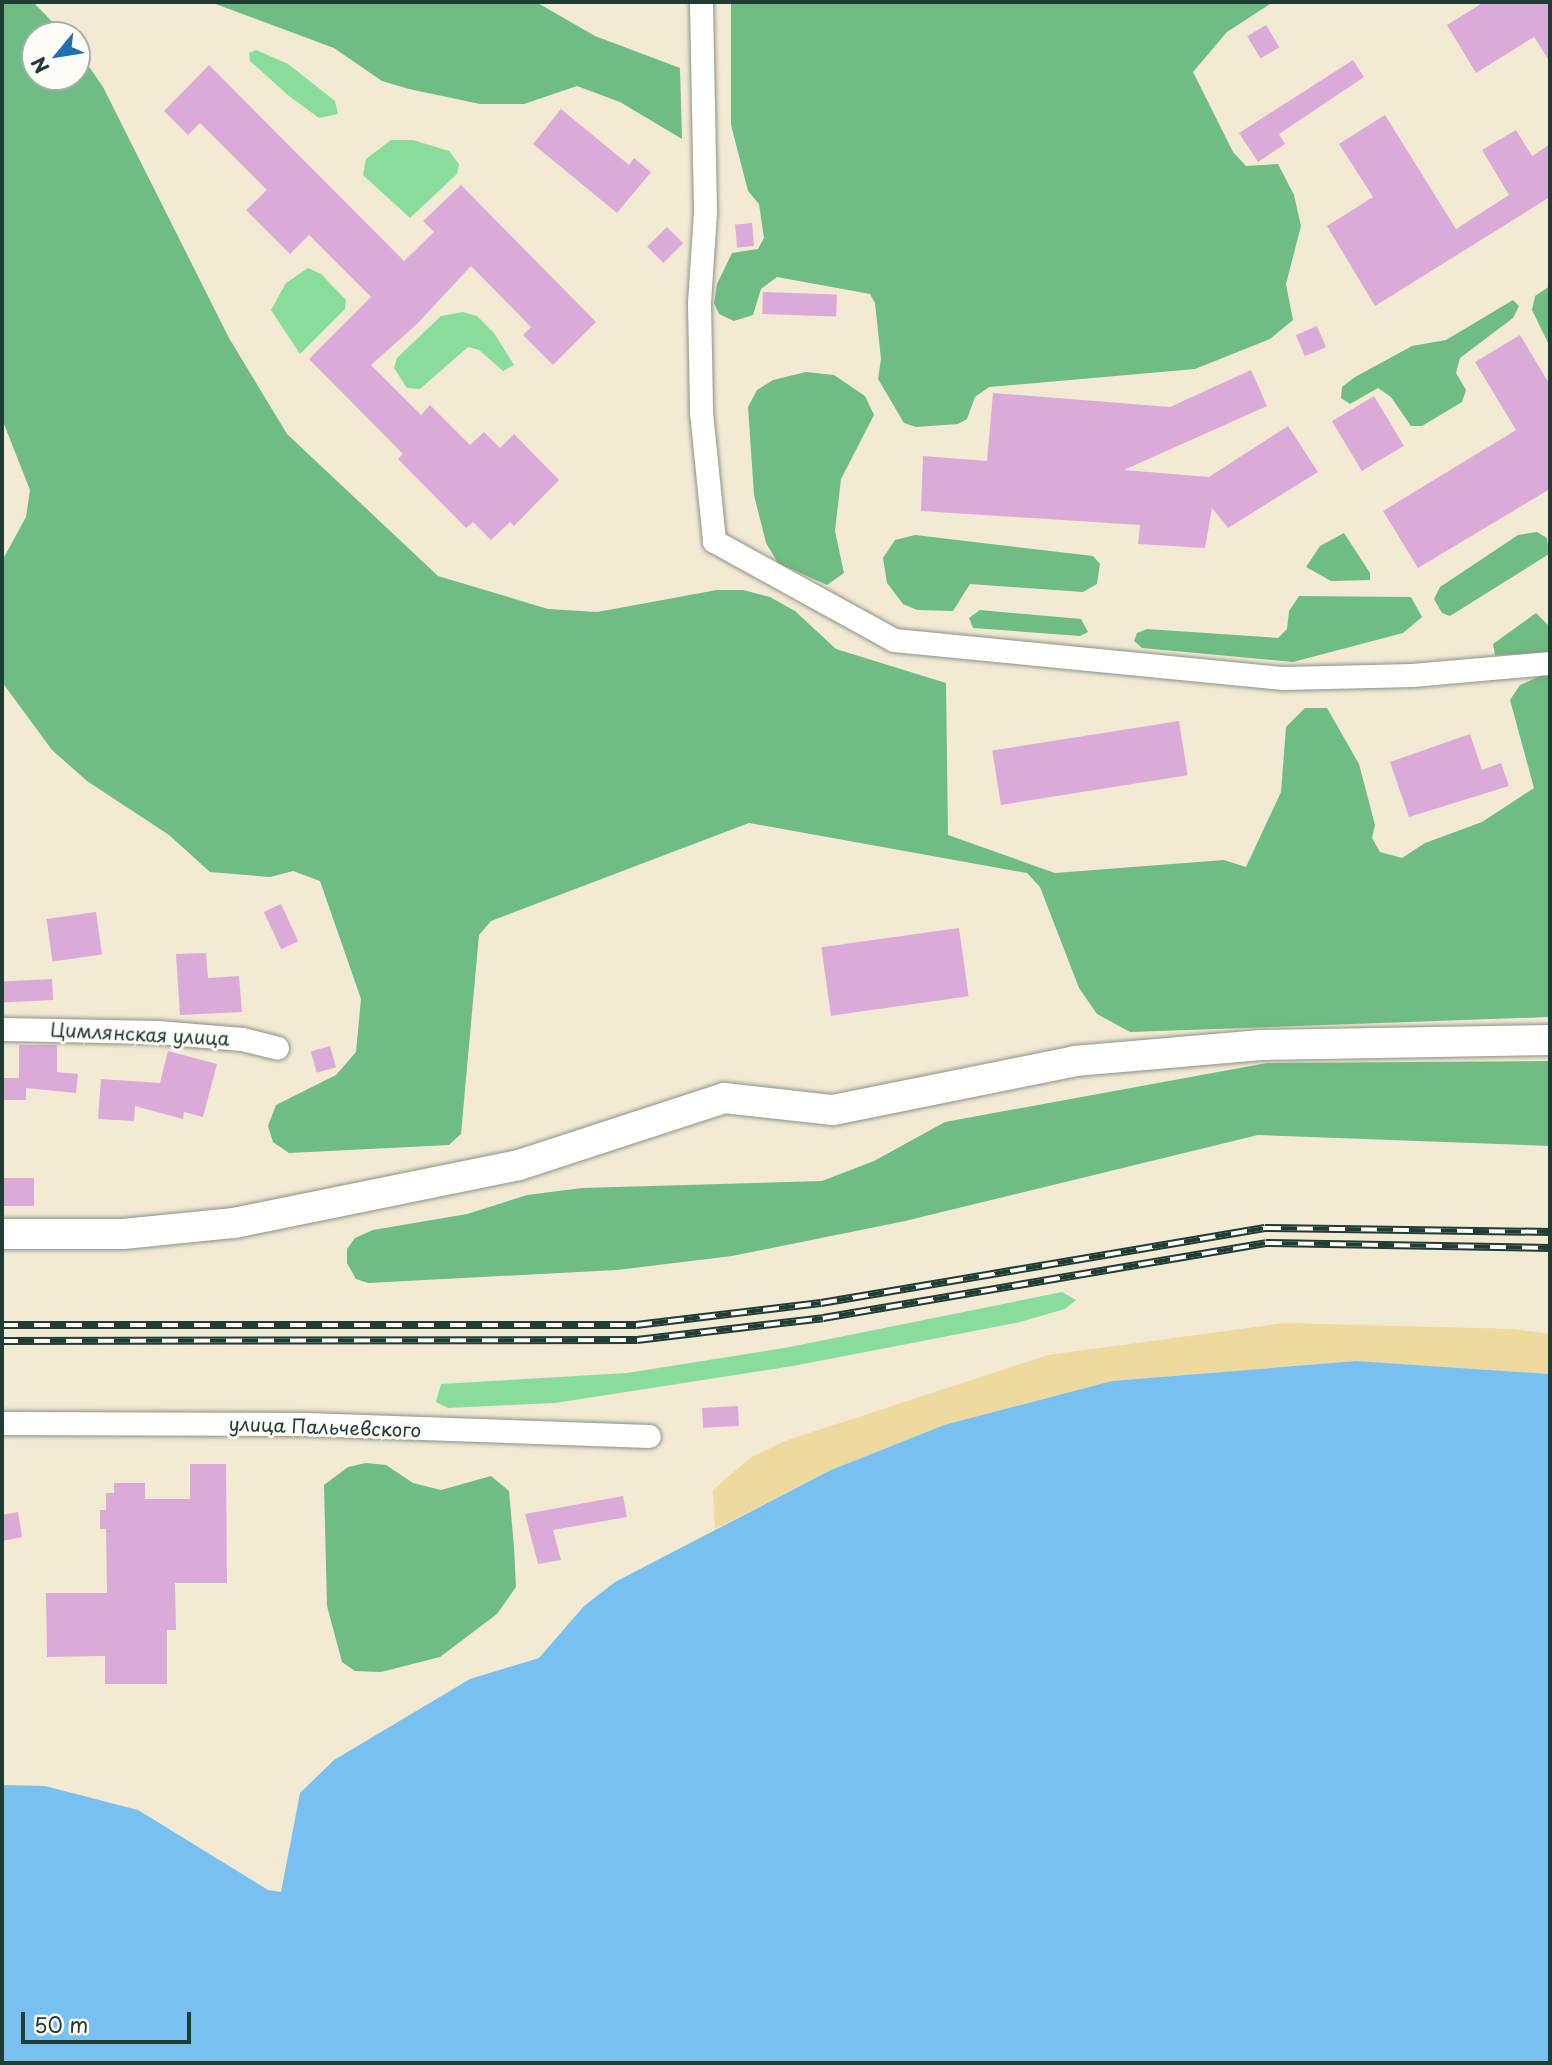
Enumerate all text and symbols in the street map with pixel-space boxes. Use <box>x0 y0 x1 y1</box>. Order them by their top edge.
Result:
north arrow <box>21 21 91 91</box>
text: N <box>24 52 55 79</box>
street label: Цимлянская улица <box>49 1018 231 1050</box>
street label: улица Пальчевского <box>228 1412 422 1442</box>
scale bar <box>24 1998 194 2042</box>
text: 50 m <box>34 2008 88 2040</box>

